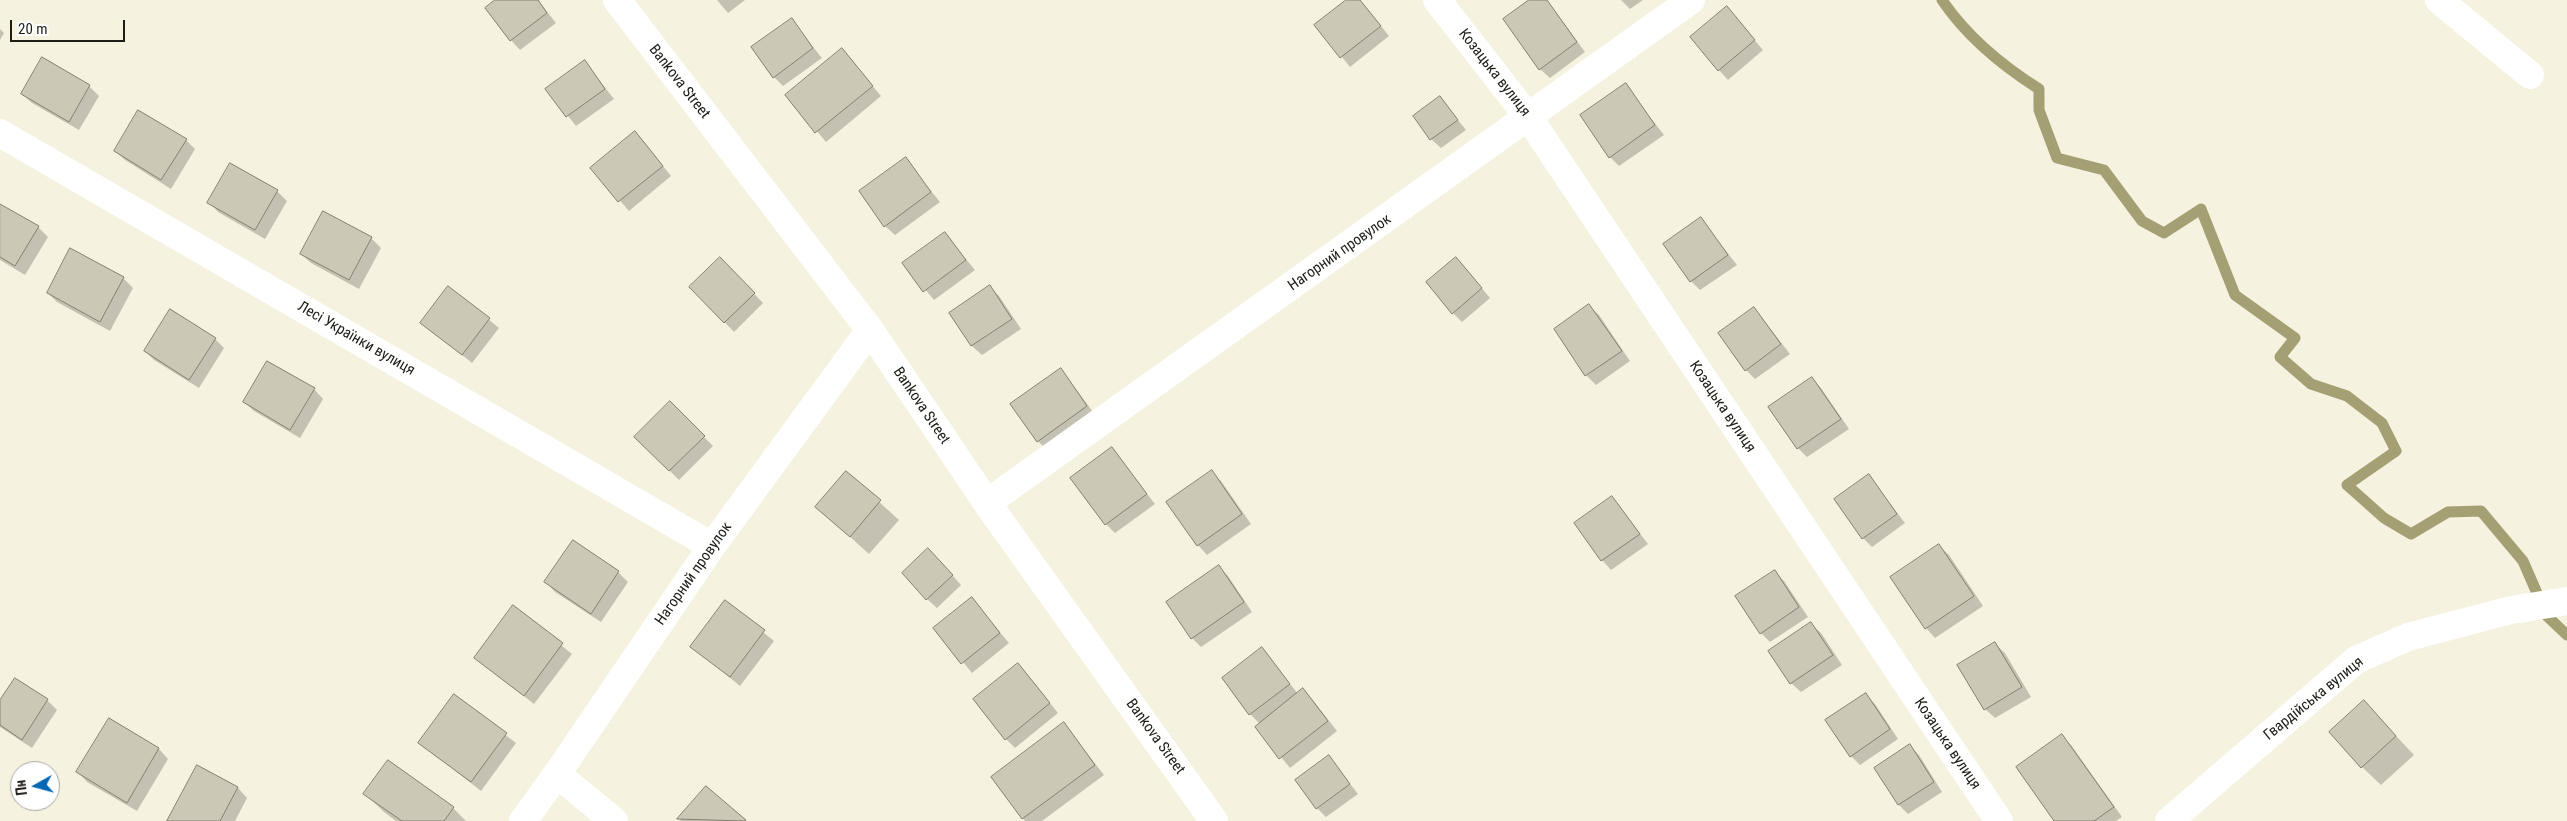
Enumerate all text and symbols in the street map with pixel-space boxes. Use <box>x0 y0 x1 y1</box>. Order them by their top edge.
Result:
scale bar <box>12 10 128 42</box>
text: 20 m <box>18 20 48 38</box>
street label: Козацька вулиця <box>1454 26 1534 120</box>
street label: Bankova Street <box>645 41 713 123</box>
street label: Нагорний провулок <box>1285 211 1395 295</box>
street label: Лесі Українки вулиця <box>294 298 418 380</box>
street label: Козацька вулиця <box>1685 358 1759 456</box>
street label: Bankova Street <box>889 364 953 448</box>
street label: Нагорний провулок <box>652 519 736 629</box>
street label: Гвардійська вулиця <box>2261 653 2367 745</box>
street label: Козацька вулиця <box>1910 695 1984 793</box>
street label: Bankova Street <box>1122 696 1188 778</box>
north arrow <box>10 761 60 811</box>
text: Пн <box>12 779 30 796</box>

